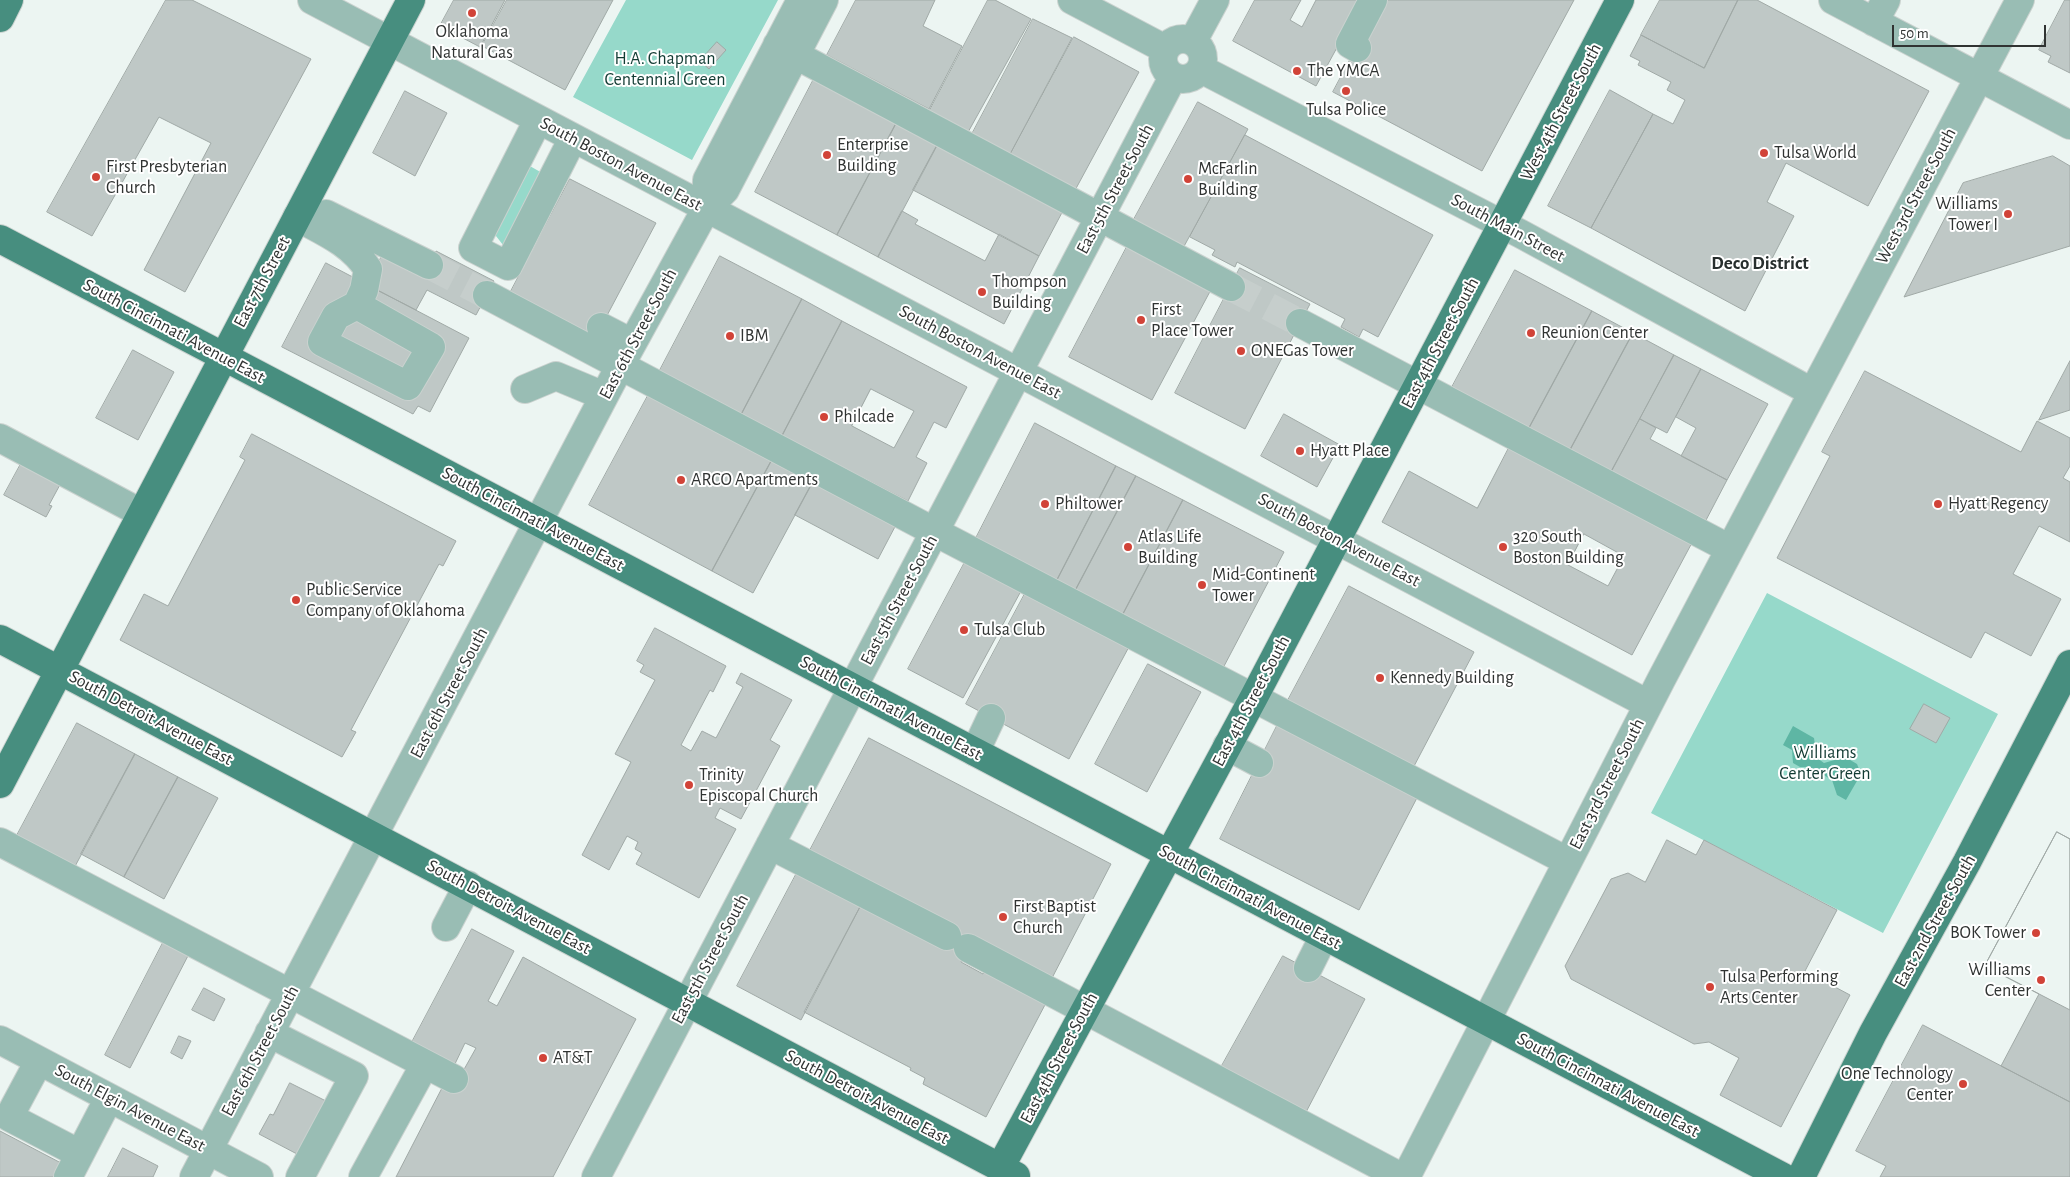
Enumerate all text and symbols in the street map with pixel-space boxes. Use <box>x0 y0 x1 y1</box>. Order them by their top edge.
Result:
marker: Oklahoma Natural Gas <box>466 7 478 19</box>
scale bar <box>1895 15 2049 47</box>
place label: Oklahoma Natural Gas <box>431 21 513 64</box>
text: 50 m <box>1900 26 1929 41</box>
street label: West 4th Street South <box>1516 40 1606 184</box>
park label: H.A. Chapman Centennial Green <box>605 48 725 90</box>
place label: The YMCA <box>1307 60 1380 82</box>
marker: The YMCA <box>1291 65 1303 77</box>
marker: Tulsa Police <box>1340 85 1352 97</box>
place label: Tulsa Police <box>1306 99 1386 121</box>
street label: South Boston Avenue East <box>536 112 706 216</box>
street label: East 5th Street South <box>1072 120 1158 258</box>
street label: West 3rd Street South <box>1871 124 1961 268</box>
place label: Enterprise Building <box>837 134 908 176</box>
place label: Tulsa World <box>1774 142 1857 164</box>
marker: Tulsa World <box>1758 147 1770 159</box>
marker: Enterprise Building <box>821 149 833 161</box>
place label: First Presbyterian Church <box>106 156 227 198</box>
place label: McFarlin Building <box>1198 158 1258 200</box>
marker: First Presbyterian Church <box>90 171 102 183</box>
marker: McFarlin Building <box>1182 173 1194 185</box>
street label: South Main Street <box>1448 189 1568 267</box>
place label: Williams Tower I <box>1935 193 1998 235</box>
marker: Williams Tower I <box>2002 208 2014 220</box>
street label: East 7th Street <box>229 233 295 331</box>
district label: Deco District <box>1711 252 1809 274</box>
street label: East 6th Street South <box>594 265 682 403</box>
place label: Thompson Building <box>992 271 1067 314</box>
street label: South Cincinnati Avenue East <box>79 274 269 388</box>
street label: East 4th Street South <box>1396 274 1484 412</box>
marker: Thompson Building <box>976 286 988 298</box>
place label: First Place Tower <box>1151 299 1234 342</box>
street label: South Boston Avenue East <box>895 300 1065 404</box>
marker: First Place Tower <box>1135 314 1147 326</box>
place label: Reunion Center <box>1541 322 1648 344</box>
place label: IBM <box>740 325 769 347</box>
marker: Reunion Center <box>1525 327 1537 339</box>
marker: IBM <box>724 330 736 342</box>
place label: ONEGas Tower <box>1251 340 1354 362</box>
marker: ONEGas Tower <box>1235 345 1247 357</box>
place label: Philcade <box>834 406 894 428</box>
marker: Philcade <box>818 411 830 423</box>
place label: Hyatt Place <box>1310 440 1389 462</box>
marker: Hyatt Place <box>1294 445 1306 457</box>
street label: South Cincinnati Avenue East <box>438 462 628 576</box>
place label: ARCO Apartments <box>691 469 818 491</box>
marker: ARCO Apartments <box>675 474 687 486</box>
street label: South Boston Avenue East <box>1254 488 1424 592</box>
place label: Philtower <box>1055 493 1123 515</box>
place label: Hyatt Regency <box>1948 493 2048 515</box>
marker: Philtower <box>1039 498 1051 510</box>
marker: Hyatt Regency <box>1932 498 1944 510</box>
place label: Atlas Life Building <box>1138 526 1201 568</box>
place label: 320 South Boston Building <box>1513 526 1624 568</box>
street label: East 5th Street South <box>856 531 942 669</box>
marker: Atlas Life Building <box>1122 541 1134 553</box>
marker: 320 South Boston Building <box>1497 541 1509 553</box>
place label: Mid-Continent Tower <box>1212 564 1315 606</box>
place label: Public Service Company of Oklahoma <box>306 579 465 622</box>
marker: Mid-Continent Tower <box>1196 579 1208 591</box>
marker: Public Service Company of Oklahoma <box>290 594 302 606</box>
place label: Tulsa Club <box>974 619 1045 641</box>
street label: East 6th Street South <box>405 624 493 762</box>
marker: Tulsa Club <box>958 624 970 636</box>
street label: East 4th Street South <box>1207 632 1295 770</box>
street label: South Cincinnati Avenue East <box>796 651 986 765</box>
street label: South Detroit Avenue East <box>66 666 236 770</box>
place label: Kennedy Building <box>1390 667 1514 689</box>
marker: Kennedy Building <box>1374 672 1386 684</box>
street label: East 3rd Street South <box>1565 715 1649 853</box>
park label: Williams Center Green <box>1779 742 1871 784</box>
place label: Trinity Episcopal Church <box>699 764 818 806</box>
marker: Trinity Episcopal Church <box>683 779 695 791</box>
street label: South Cincinnati Avenue East <box>1155 840 1345 954</box>
street label: East 2nd Street South <box>1890 851 1980 991</box>
street label: South Detroit Avenue East <box>424 855 594 959</box>
street label: East 5th Street South <box>667 890 753 1028</box>
place label: First Baptist Church <box>1013 896 1096 939</box>
marker: First Baptist Church <box>997 911 1009 923</box>
place label: BOK Tower <box>1950 922 2026 944</box>
marker: BOK Tower <box>2030 927 2042 939</box>
place label: Williams Center <box>1968 959 2031 1002</box>
place label: Tulsa Performing Arts Center <box>1720 966 1838 1009</box>
marker: Williams Center <box>2035 974 2047 986</box>
marker: Tulsa Performing Arts Center <box>1704 981 1716 993</box>
street label: East 6th Street South <box>216 982 304 1120</box>
street label: East 4th Street South <box>1015 989 1103 1127</box>
street label: South Cincinnati Avenue East <box>1513 1028 1703 1142</box>
street label: South Detroit Avenue East <box>782 1045 952 1149</box>
place label: AT&T <box>553 1047 593 1069</box>
marker: AT&T <box>537 1052 549 1064</box>
street label: South Elgin Avenue East <box>51 1059 209 1157</box>
place label: One Technology Center <box>1841 1063 1953 1106</box>
marker: One Technology Center <box>1957 1078 1969 1090</box>

